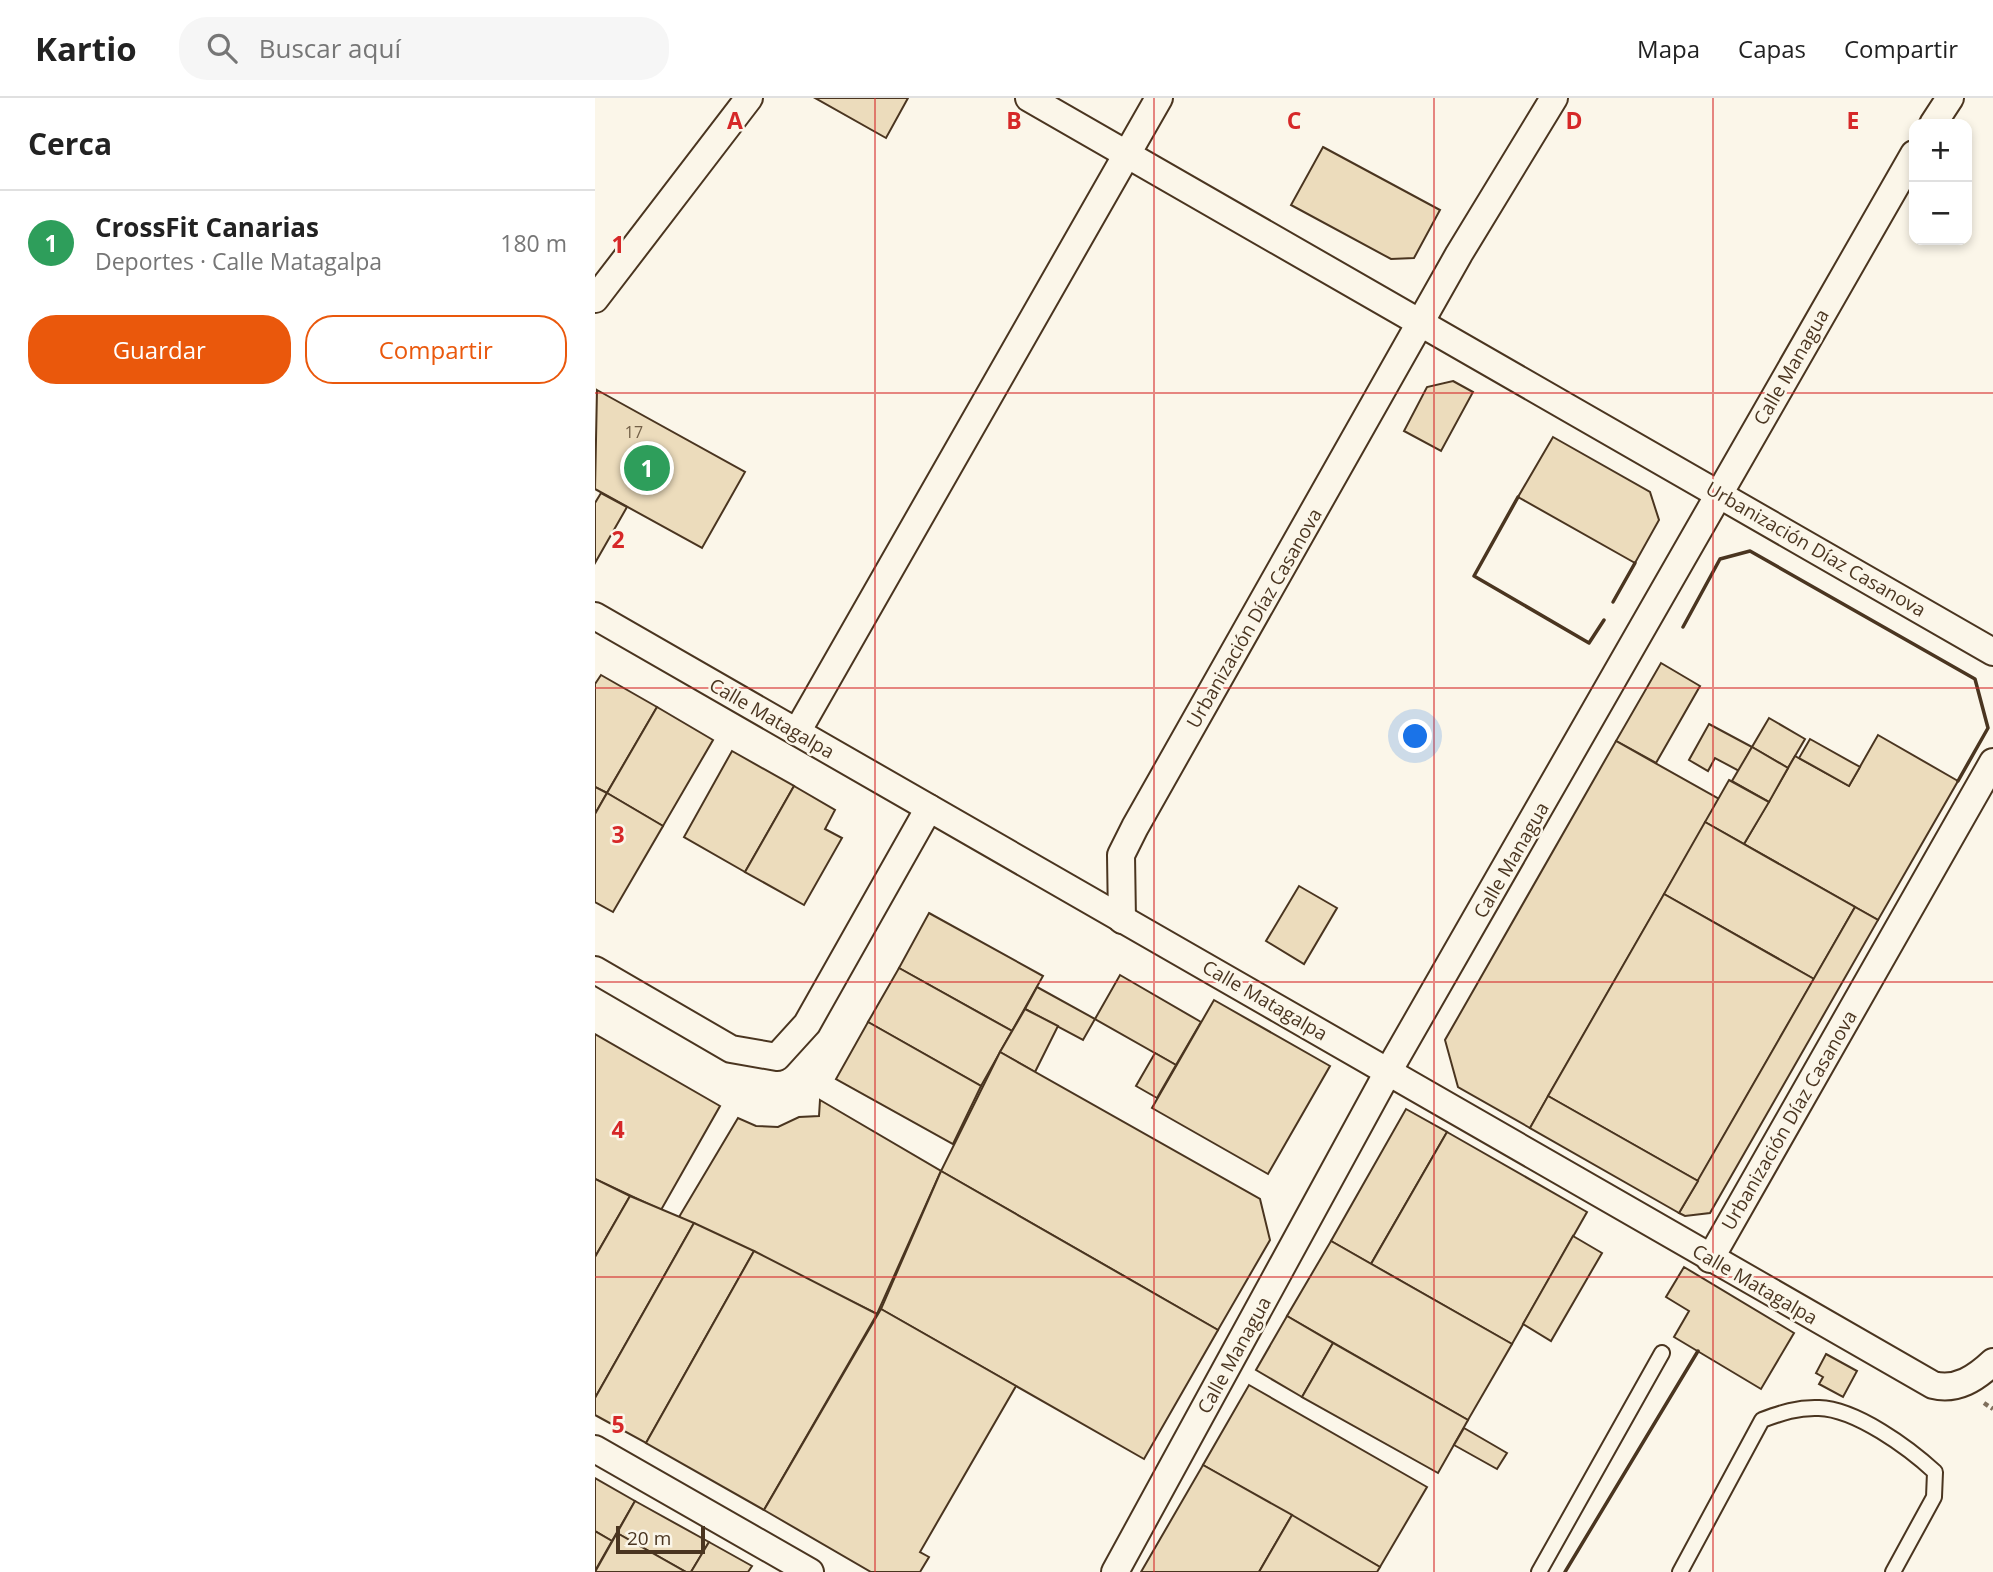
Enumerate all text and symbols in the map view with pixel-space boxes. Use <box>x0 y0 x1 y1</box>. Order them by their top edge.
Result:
search box <box>179 17 669 80</box>
text: Kartio <box>35 26 137 71</box>
icon: search <box>203 29 241 67</box>
text: Buscar aquí <box>259 30 401 66</box>
text: Mapa <box>1637 32 1700 65</box>
text: Capas <box>1738 32 1806 65</box>
text: Compartir <box>1844 32 1958 65</box>
text: A <box>727 104 743 136</box>
text: B <box>1006 104 1022 136</box>
text: C <box>1287 104 1301 136</box>
text: D <box>1565 104 1583 136</box>
text: E <box>1847 104 1859 136</box>
map controls <box>1909 119 1972 245</box>
button: + <box>1909 119 1972 182</box>
text: Cerca <box>28 123 112 164</box>
button: − <box>1909 182 1972 245</box>
text: CrossFit Canarias <box>95 209 319 245</box>
text: 1 <box>44 227 58 259</box>
text: 180 m <box>500 227 567 259</box>
text: 1 <box>611 228 625 260</box>
text: Deportes · Calle Matagalpa <box>95 245 382 277</box>
street label: Calle Managua <box>1747 304 1835 430</box>
button: Guardar <box>28 315 291 384</box>
button: Compartir <box>305 315 567 384</box>
house number: 17 <box>625 421 643 443</box>
pin: 1 <box>624 442 670 494</box>
street label: Urbanización Díaz Casanova <box>1701 475 1931 623</box>
street label: Urbanización Díaz Casanova <box>1180 503 1328 733</box>
text: 2 <box>611 523 625 555</box>
street label: Calle Matagalpa <box>705 672 839 764</box>
your location <box>1398 719 1432 753</box>
street label: Calle Managua <box>1467 797 1555 923</box>
text: 3 <box>611 818 625 850</box>
street label: Calle Matagalpa <box>1198 954 1332 1046</box>
street label: Urbanización Díaz Casanova <box>1715 1005 1863 1235</box>
text: 4 <box>611 1113 625 1145</box>
street label: Calle Matagalpa <box>1688 1238 1822 1330</box>
street label: Calle Managua <box>1191 1292 1277 1418</box>
text: 5 <box>611 1408 625 1440</box>
scale bar <box>616 1523 705 1555</box>
text: 20 m <box>627 1525 671 1551</box>

